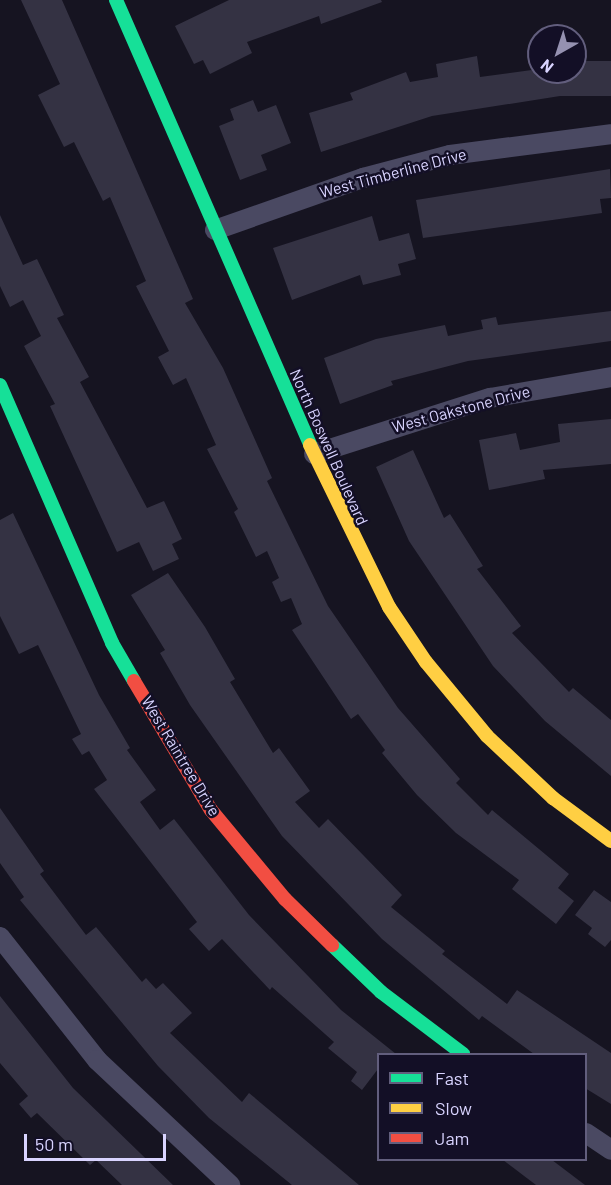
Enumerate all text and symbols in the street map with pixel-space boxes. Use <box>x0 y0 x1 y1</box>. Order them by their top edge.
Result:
north arrow <box>527 24 587 84</box>
text: N <box>537 56 557 78</box>
street label: West Timberline Drive <box>318 144 468 202</box>
street label: North Boswell Boulevard <box>286 366 372 528</box>
street label: West Oakstone Drive <box>390 381 532 437</box>
street label: West Raintree Drive <box>138 693 224 819</box>
legend <box>377 1053 587 1161</box>
text: Fast <box>435 1067 469 1089</box>
text: Slow <box>435 1097 472 1119</box>
scale bar <box>27 1122 170 1160</box>
text: Jam <box>435 1127 469 1149</box>
text: 50 m <box>35 1133 73 1155</box>

